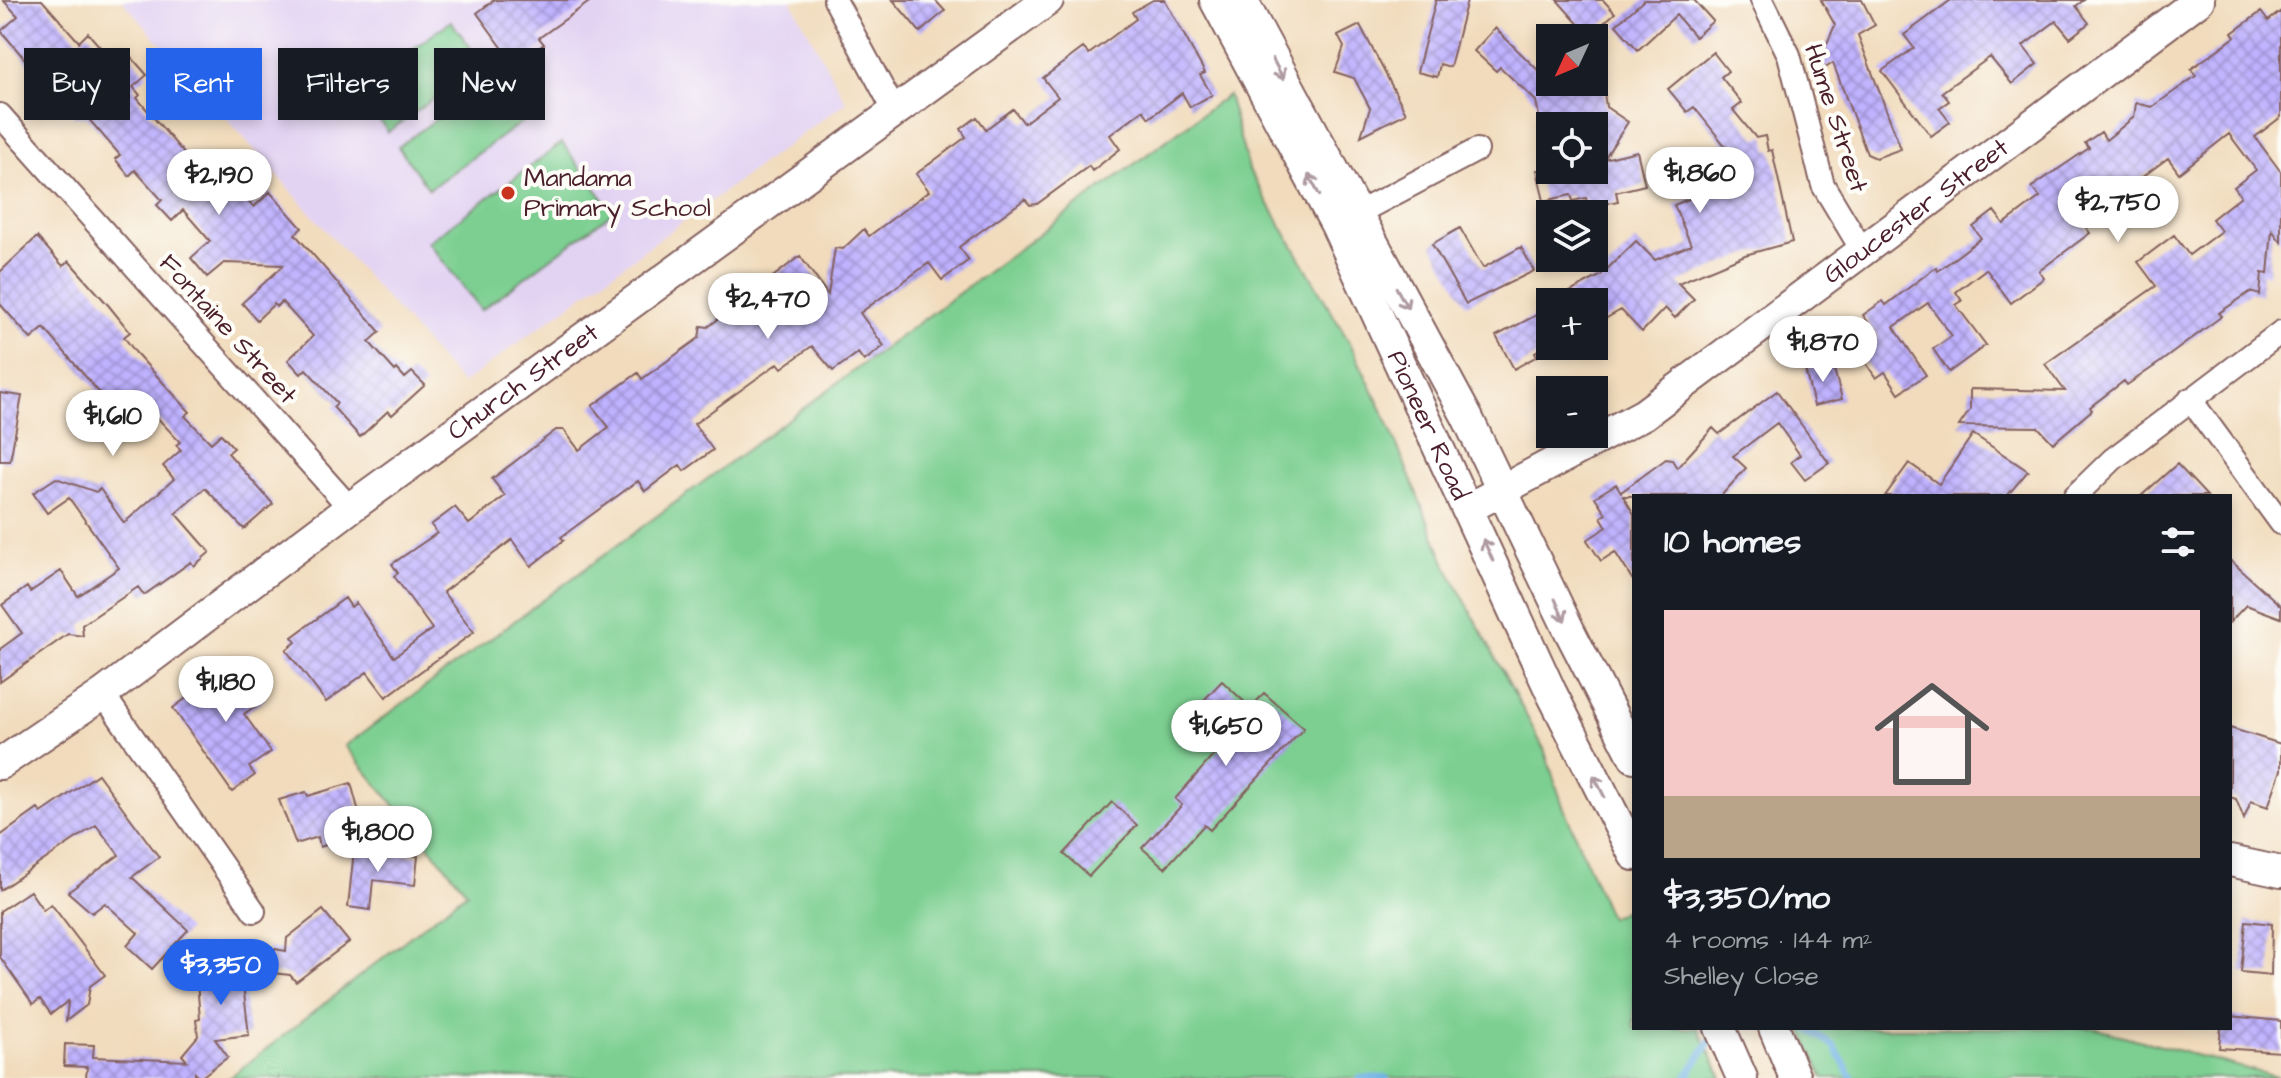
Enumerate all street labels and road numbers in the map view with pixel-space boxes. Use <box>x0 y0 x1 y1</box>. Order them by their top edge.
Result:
street label: Hume Street <box>1795 39 1877 197</box>
street label: Gloucester Street <box>1816 130 2017 292</box>
street label: Fontaine Street <box>151 246 306 412</box>
street label: Church Street <box>440 314 607 449</box>
street label: Pioneer Road <box>1378 345 1478 506</box>

